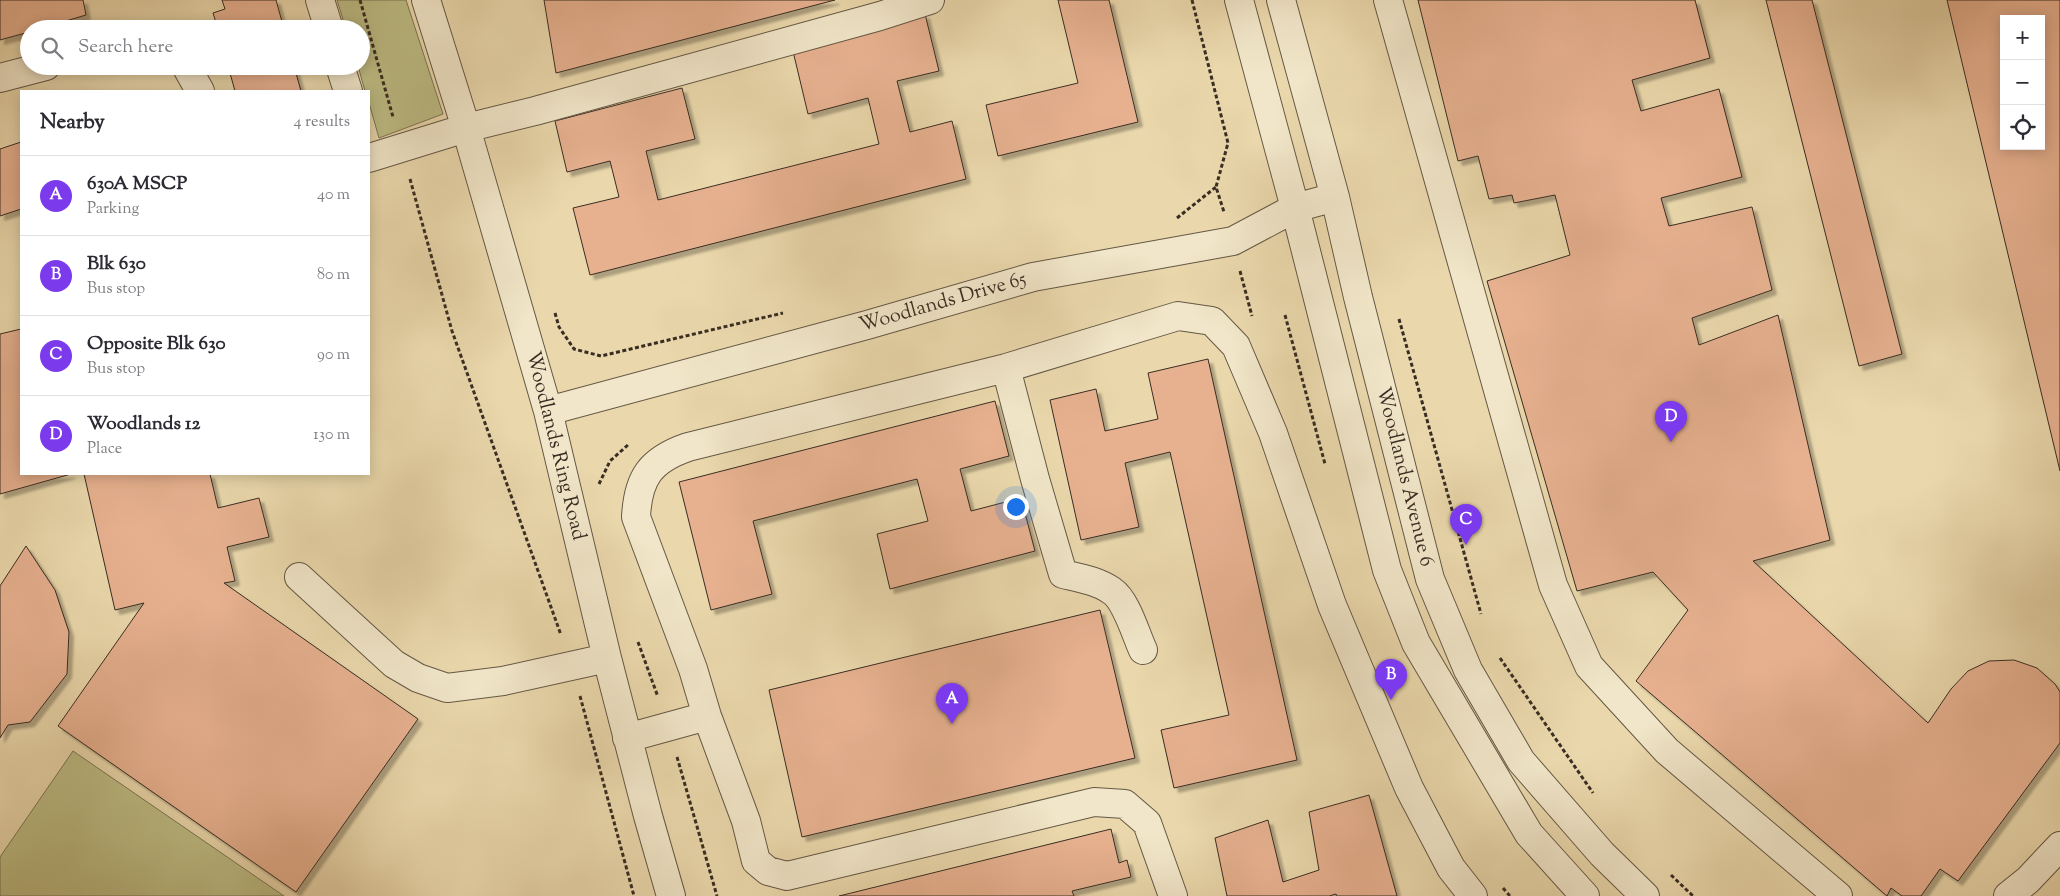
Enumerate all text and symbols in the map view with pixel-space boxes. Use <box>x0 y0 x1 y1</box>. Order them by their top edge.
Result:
map controls <box>2000 15 2045 150</box>
button: + <box>2000 15 2045 60</box>
search box <box>20 20 370 75</box>
icon: search <box>38 34 66 62</box>
text: Search here <box>78 34 173 61</box>
button: − <box>2000 60 2045 105</box>
button: locate <box>2000 105 2045 150</box>
text: Nearby <box>40 108 105 138</box>
text: 4 results <box>294 111 350 134</box>
text: 630A MSCP <box>87 171 187 198</box>
text: A <box>50 184 63 207</box>
text: 40 m <box>317 184 350 207</box>
text: Parking <box>87 198 139 221</box>
text: Blk 630 <box>87 251 146 278</box>
text: B <box>51 264 61 287</box>
text: 80 m <box>317 264 350 287</box>
street label: Woodlands Drive 65 <box>856 265 1030 341</box>
text: Bus stop <box>87 278 145 301</box>
text: Opposite Blk 630 <box>87 331 225 358</box>
text: C <box>50 344 62 367</box>
text: 90 m <box>317 344 350 367</box>
street label: Woodlands Ring Road <box>517 348 593 544</box>
text: Bus stop <box>87 358 145 381</box>
street label: Woodlands Avenue 6 <box>1368 384 1440 570</box>
pin: D <box>1655 401 1687 442</box>
text: Woodlands 12 <box>87 411 200 438</box>
text: D <box>50 424 62 447</box>
text: 130 m <box>313 424 350 447</box>
text: Place <box>87 438 122 461</box>
your location <box>1003 494 1029 520</box>
pin: C <box>1450 504 1482 545</box>
pin: B <box>1375 659 1407 700</box>
pin: A <box>936 683 968 724</box>

